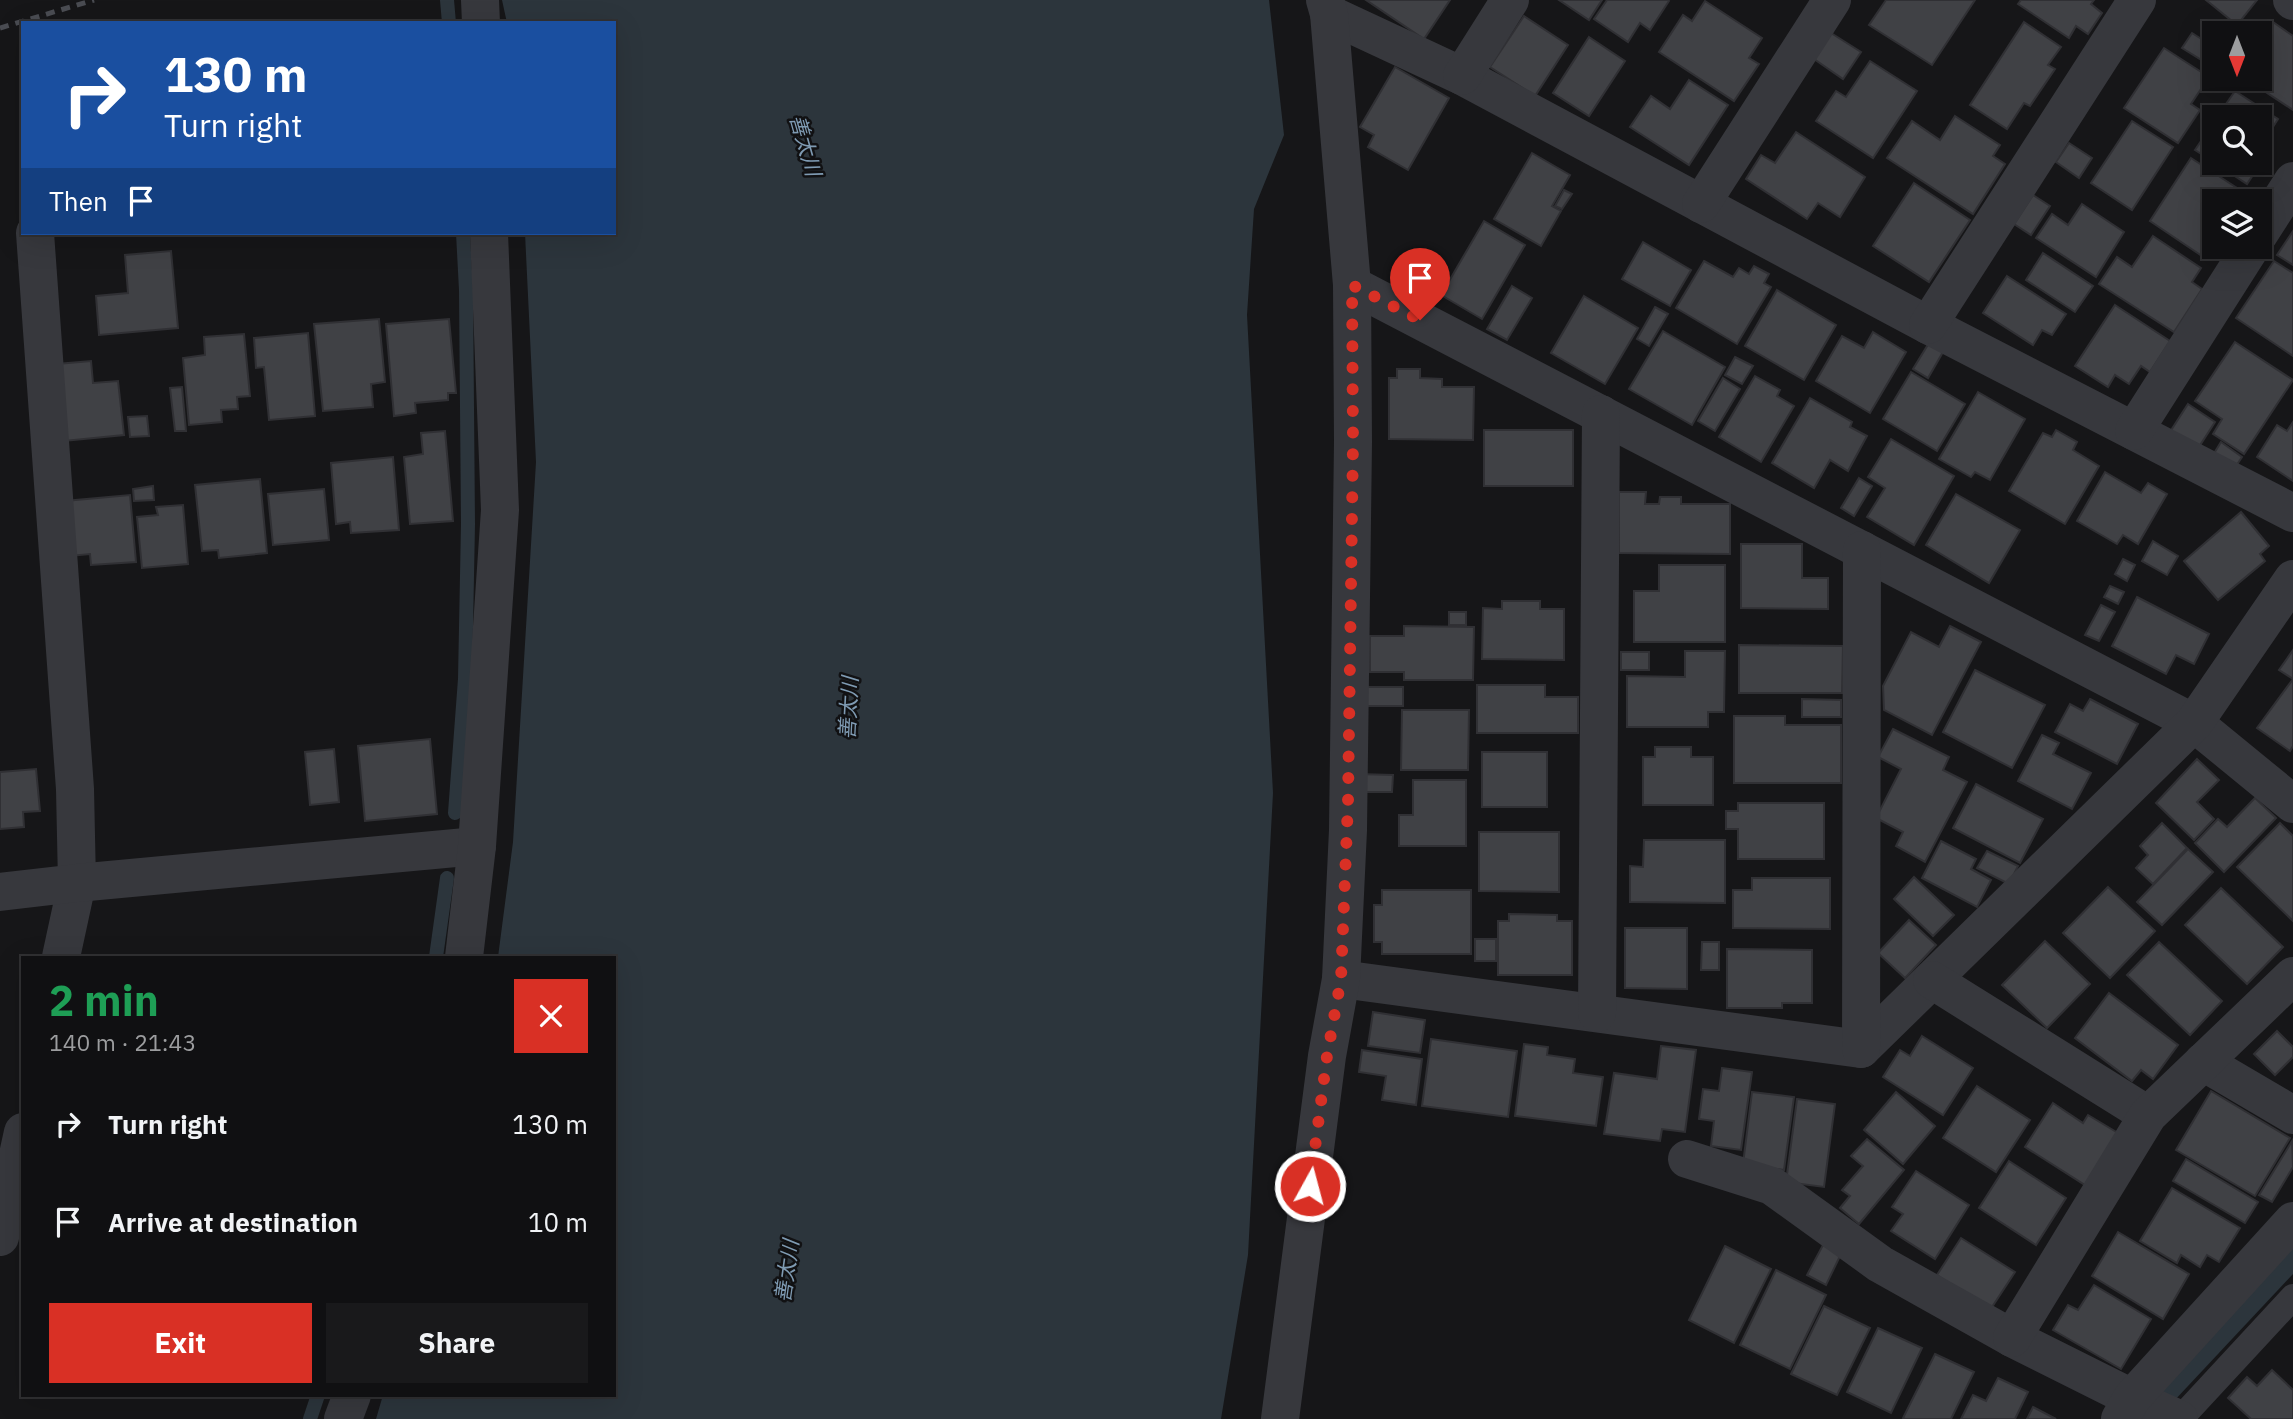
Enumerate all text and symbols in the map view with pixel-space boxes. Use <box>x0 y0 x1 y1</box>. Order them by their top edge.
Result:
north arrow <box>2202 21 2272 91</box>
map controls <box>2202 21 2272 259</box>
text: 130 m <box>164 42 308 105</box>
icon: right <box>49 49 140 140</box>
text: Turn right <box>164 104 302 146</box>
button: search <box>2202 105 2272 175</box>
water label: 善太川 <box>784 111 829 181</box>
icon: arrive <box>122 182 160 220</box>
text: Then <box>49 184 108 218</box>
button: layers <box>2202 189 2272 259</box>
pin <box>1390 248 1450 320</box>
icon: arrive <box>1401 259 1439 297</box>
water label: 善太川 <box>832 674 864 740</box>
text: 2 min <box>49 973 159 1028</box>
button: close <box>514 979 588 1053</box>
text: 140 m · 21:43 <box>49 1027 196 1057</box>
icon: right <box>49 1105 87 1143</box>
text: Turn right <box>108 1107 227 1141</box>
text: 130 m <box>512 1107 588 1141</box>
position arrow <box>1273 1149 1347 1223</box>
icon: arrive <box>49 1203 87 1241</box>
text: Arrive at destination <box>108 1205 358 1239</box>
text: 10 m <box>528 1205 588 1239</box>
water label: 善太川 <box>768 1236 805 1304</box>
button: Exit <box>49 1303 312 1383</box>
button: Share <box>326 1303 588 1383</box>

